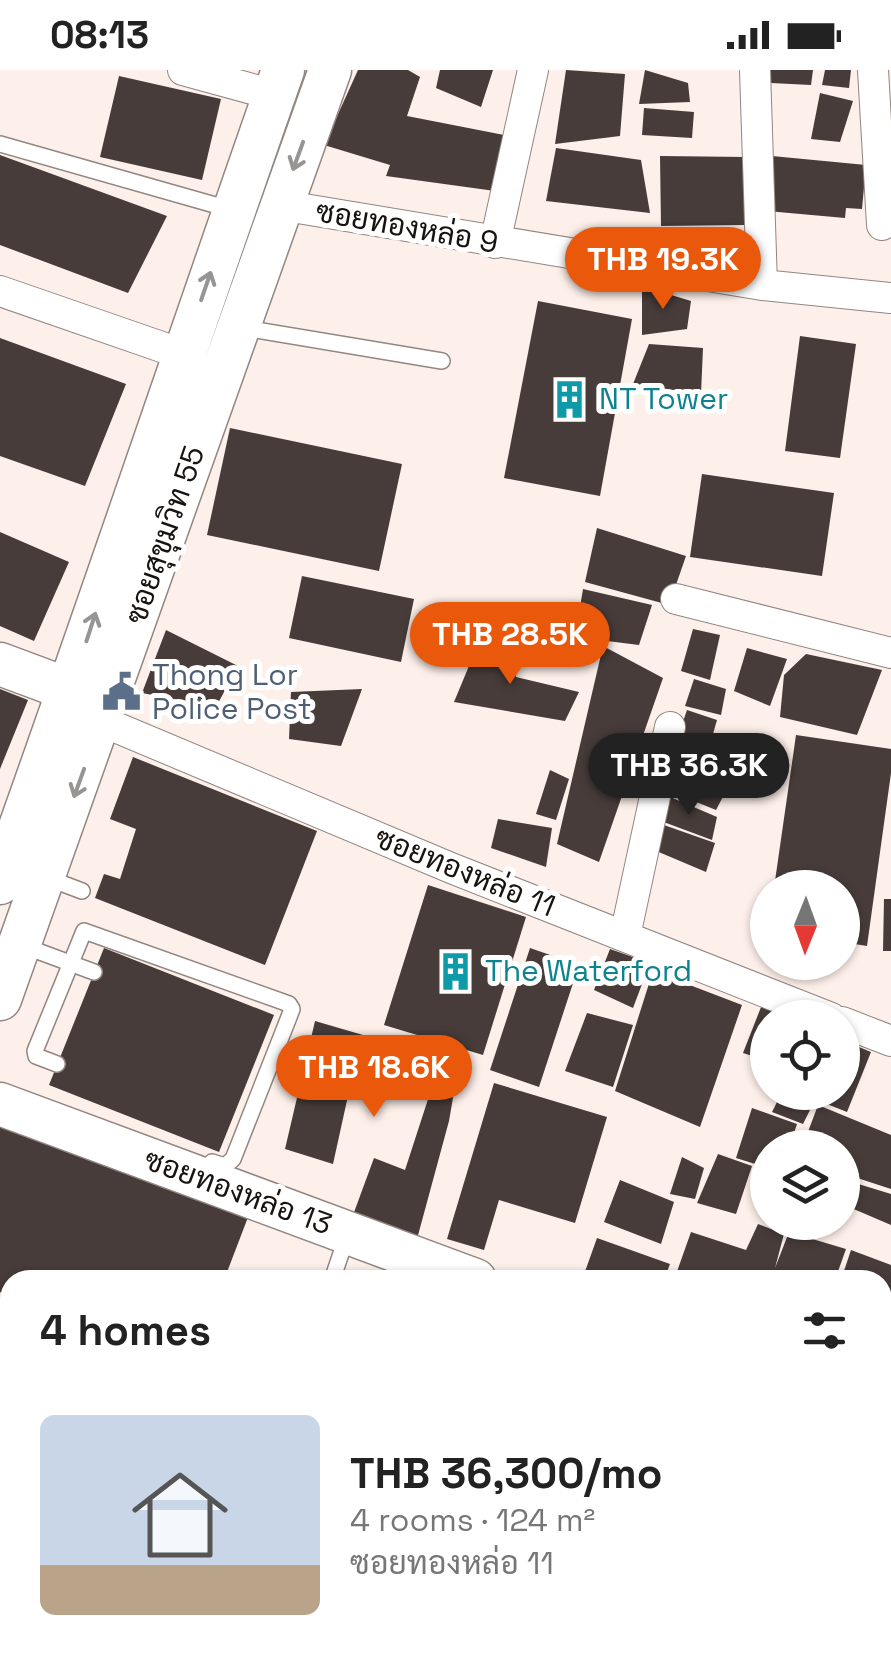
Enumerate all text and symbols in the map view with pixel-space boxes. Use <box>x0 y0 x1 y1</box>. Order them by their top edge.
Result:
text: 08:13 <box>50 11 149 59</box>
one-way arrow <box>288 139 306 170</box>
street label: ซอยทองหล่อ 9 <box>313 191 501 262</box>
pin: THB 19.3K <box>549 227 777 312</box>
text: THB 19.3K <box>587 239 739 279</box>
one-way arrow <box>199 270 217 302</box>
building icon: NT Tower <box>548 378 590 420</box>
place label: NT Tower <box>599 379 728 418</box>
street label: ซอยสุขุมวิท 55 <box>116 441 215 630</box>
pin: THB 28.5K <box>396 602 624 687</box>
one-way arrow <box>84 611 102 643</box>
text: THB 28.5K <box>432 614 588 654</box>
place label: Thong Lor Police Post <box>152 655 312 728</box>
public building icon: Thong Lor Police Post <box>101 671 143 713</box>
pin: THB 36.3K <box>575 733 803 818</box>
text: THB 36.3K <box>610 745 768 785</box>
one-way arrow <box>69 766 87 797</box>
street label: ซอยทองหล่อ 11 <box>369 818 561 925</box>
north arrow <box>750 870 860 980</box>
map controls <box>750 870 860 1240</box>
building icon: The Waterford <box>434 950 476 992</box>
place label: The Waterford <box>485 951 692 990</box>
button: locate <box>750 1000 860 1110</box>
pin: THB 18.6K <box>260 1035 488 1120</box>
text: THB 18.6K <box>298 1047 450 1087</box>
button: layers <box>750 1130 860 1240</box>
street label: ซอยทองหล่อ 13 <box>139 1140 337 1243</box>
icon: filters <box>797 1303 852 1358</box>
text: 4 homes <box>40 1304 211 1357</box>
text: THB 36,300/mo <box>350 1447 662 1500</box>
icon: home <box>120 1455 240 1575</box>
text: 4 rooms · 124 m² <box>350 1500 595 1540</box>
text: ซอยทองหล่อ 11 <box>350 1543 554 1583</box>

